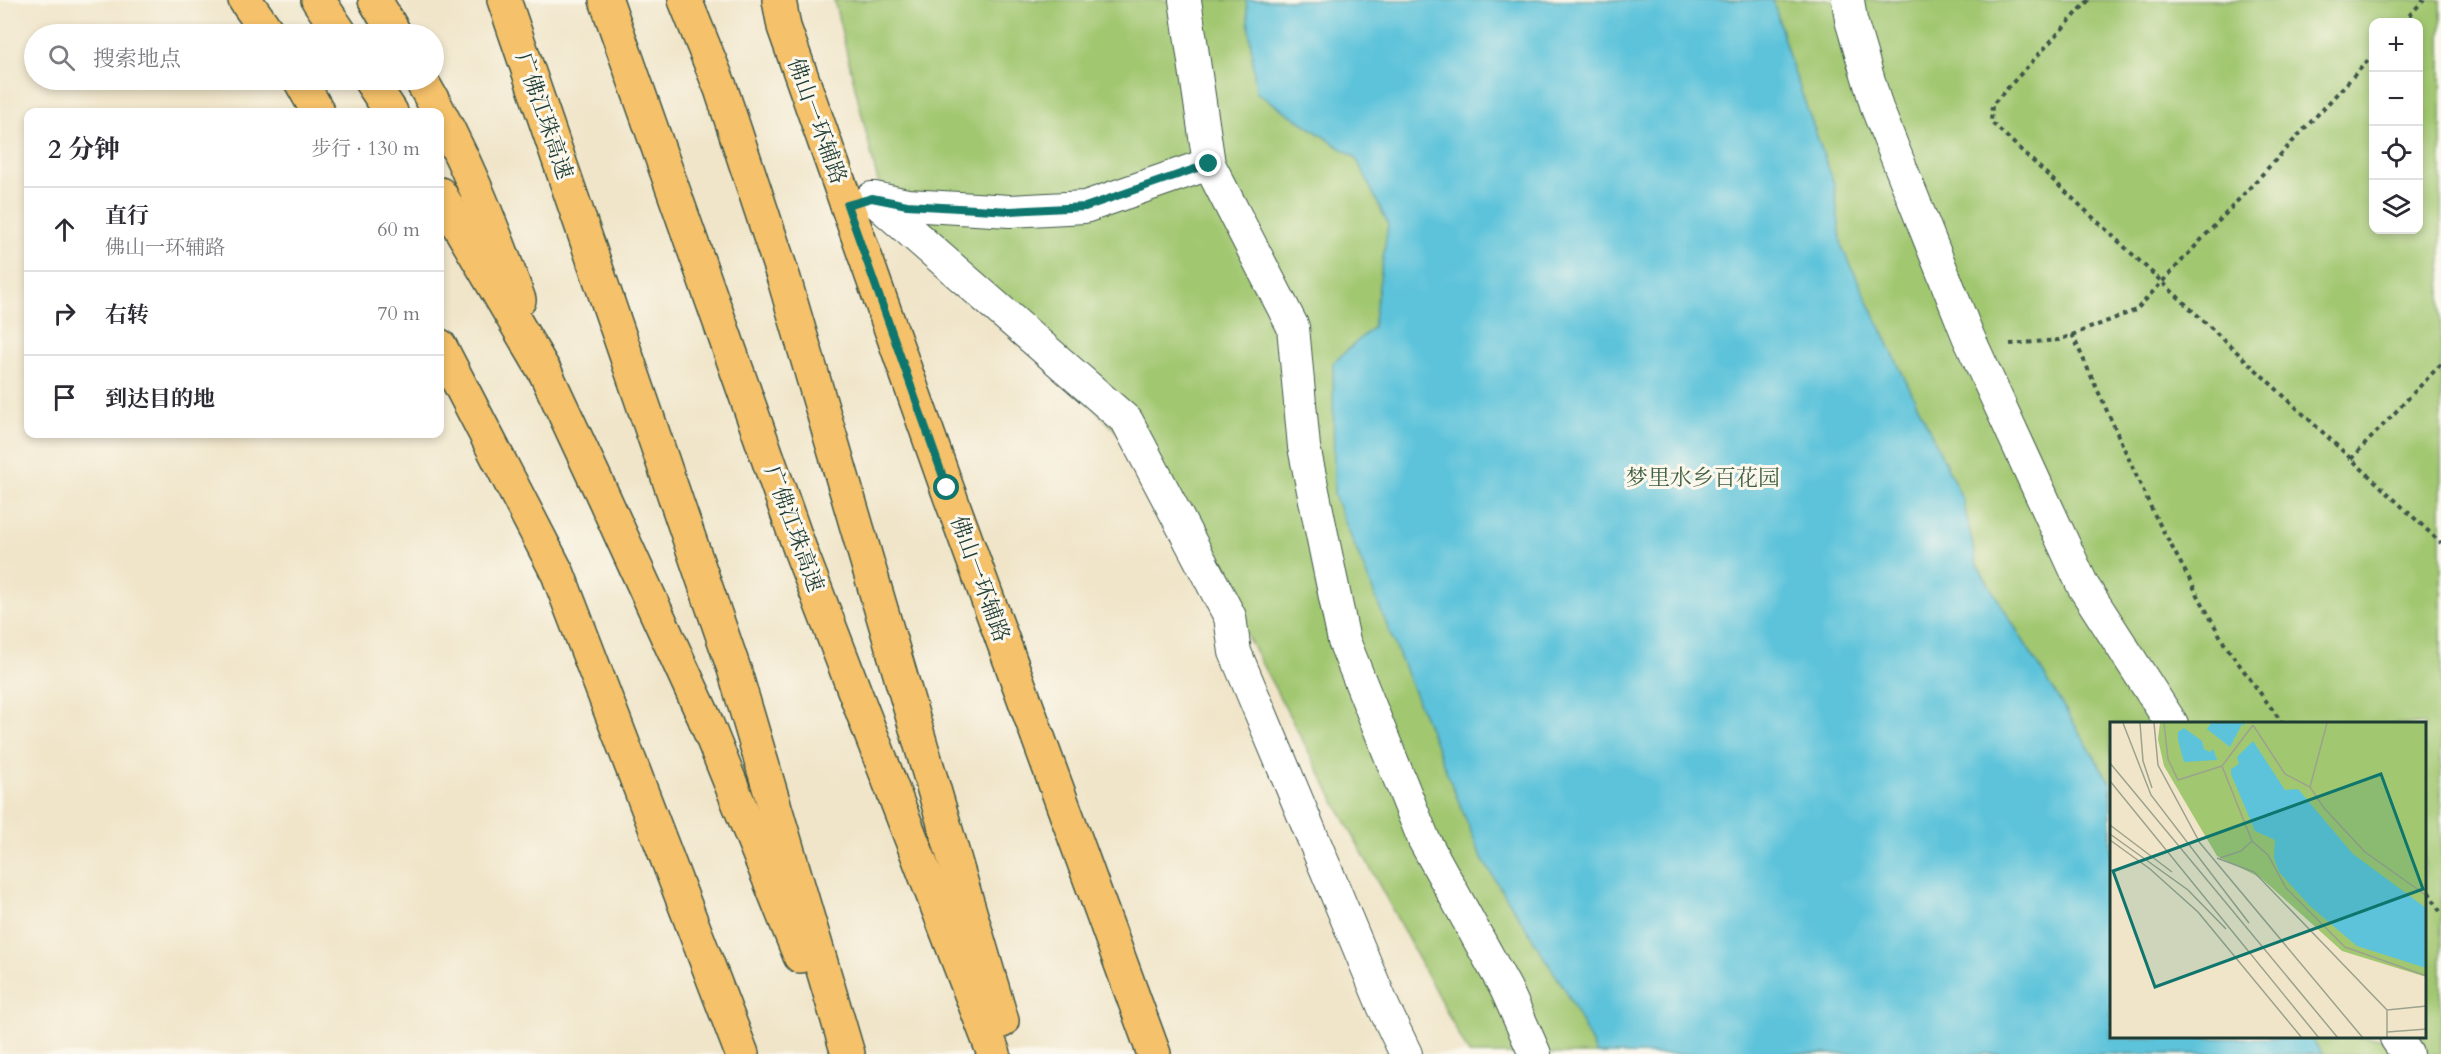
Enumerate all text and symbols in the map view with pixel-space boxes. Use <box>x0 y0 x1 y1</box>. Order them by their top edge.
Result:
map controls <box>2369 18 2423 234</box>
button: + <box>2369 18 2423 72</box>
search box <box>24 24 444 90</box>
icon: search <box>45 41 78 74</box>
text: 搜索地点 <box>93 44 181 74</box>
street label: 广佛江珠高速 <box>508 49 580 183</box>
street label: 佛山一环辅路 <box>780 54 854 188</box>
button: − <box>2369 72 2423 126</box>
button: locate <box>2369 126 2423 180</box>
text: 2 分钟 <box>48 132 120 167</box>
text: 步行 · 130 m <box>311 135 420 162</box>
route end <box>1195 150 1221 176</box>
button: layers <box>2369 180 2423 234</box>
text: 直行 <box>105 201 149 231</box>
icon: ahead <box>48 213 81 246</box>
text: 60 m <box>377 216 420 243</box>
text: 佛山一环辅路 <box>105 234 225 261</box>
icon: right <box>48 297 81 330</box>
text: 右转 <box>105 300 149 330</box>
text: 70 m <box>377 300 420 327</box>
icon: arrive <box>48 381 81 414</box>
text: 到达目的地 <box>105 384 215 414</box>
street label: 广佛江珠高速 <box>757 462 831 596</box>
park label: 梦里水乡百花园 <box>1626 463 1780 493</box>
route start <box>933 474 959 500</box>
street label: 佛山一环辅路 <box>943 512 1017 646</box>
inset map <box>2110 722 2426 1039</box>

